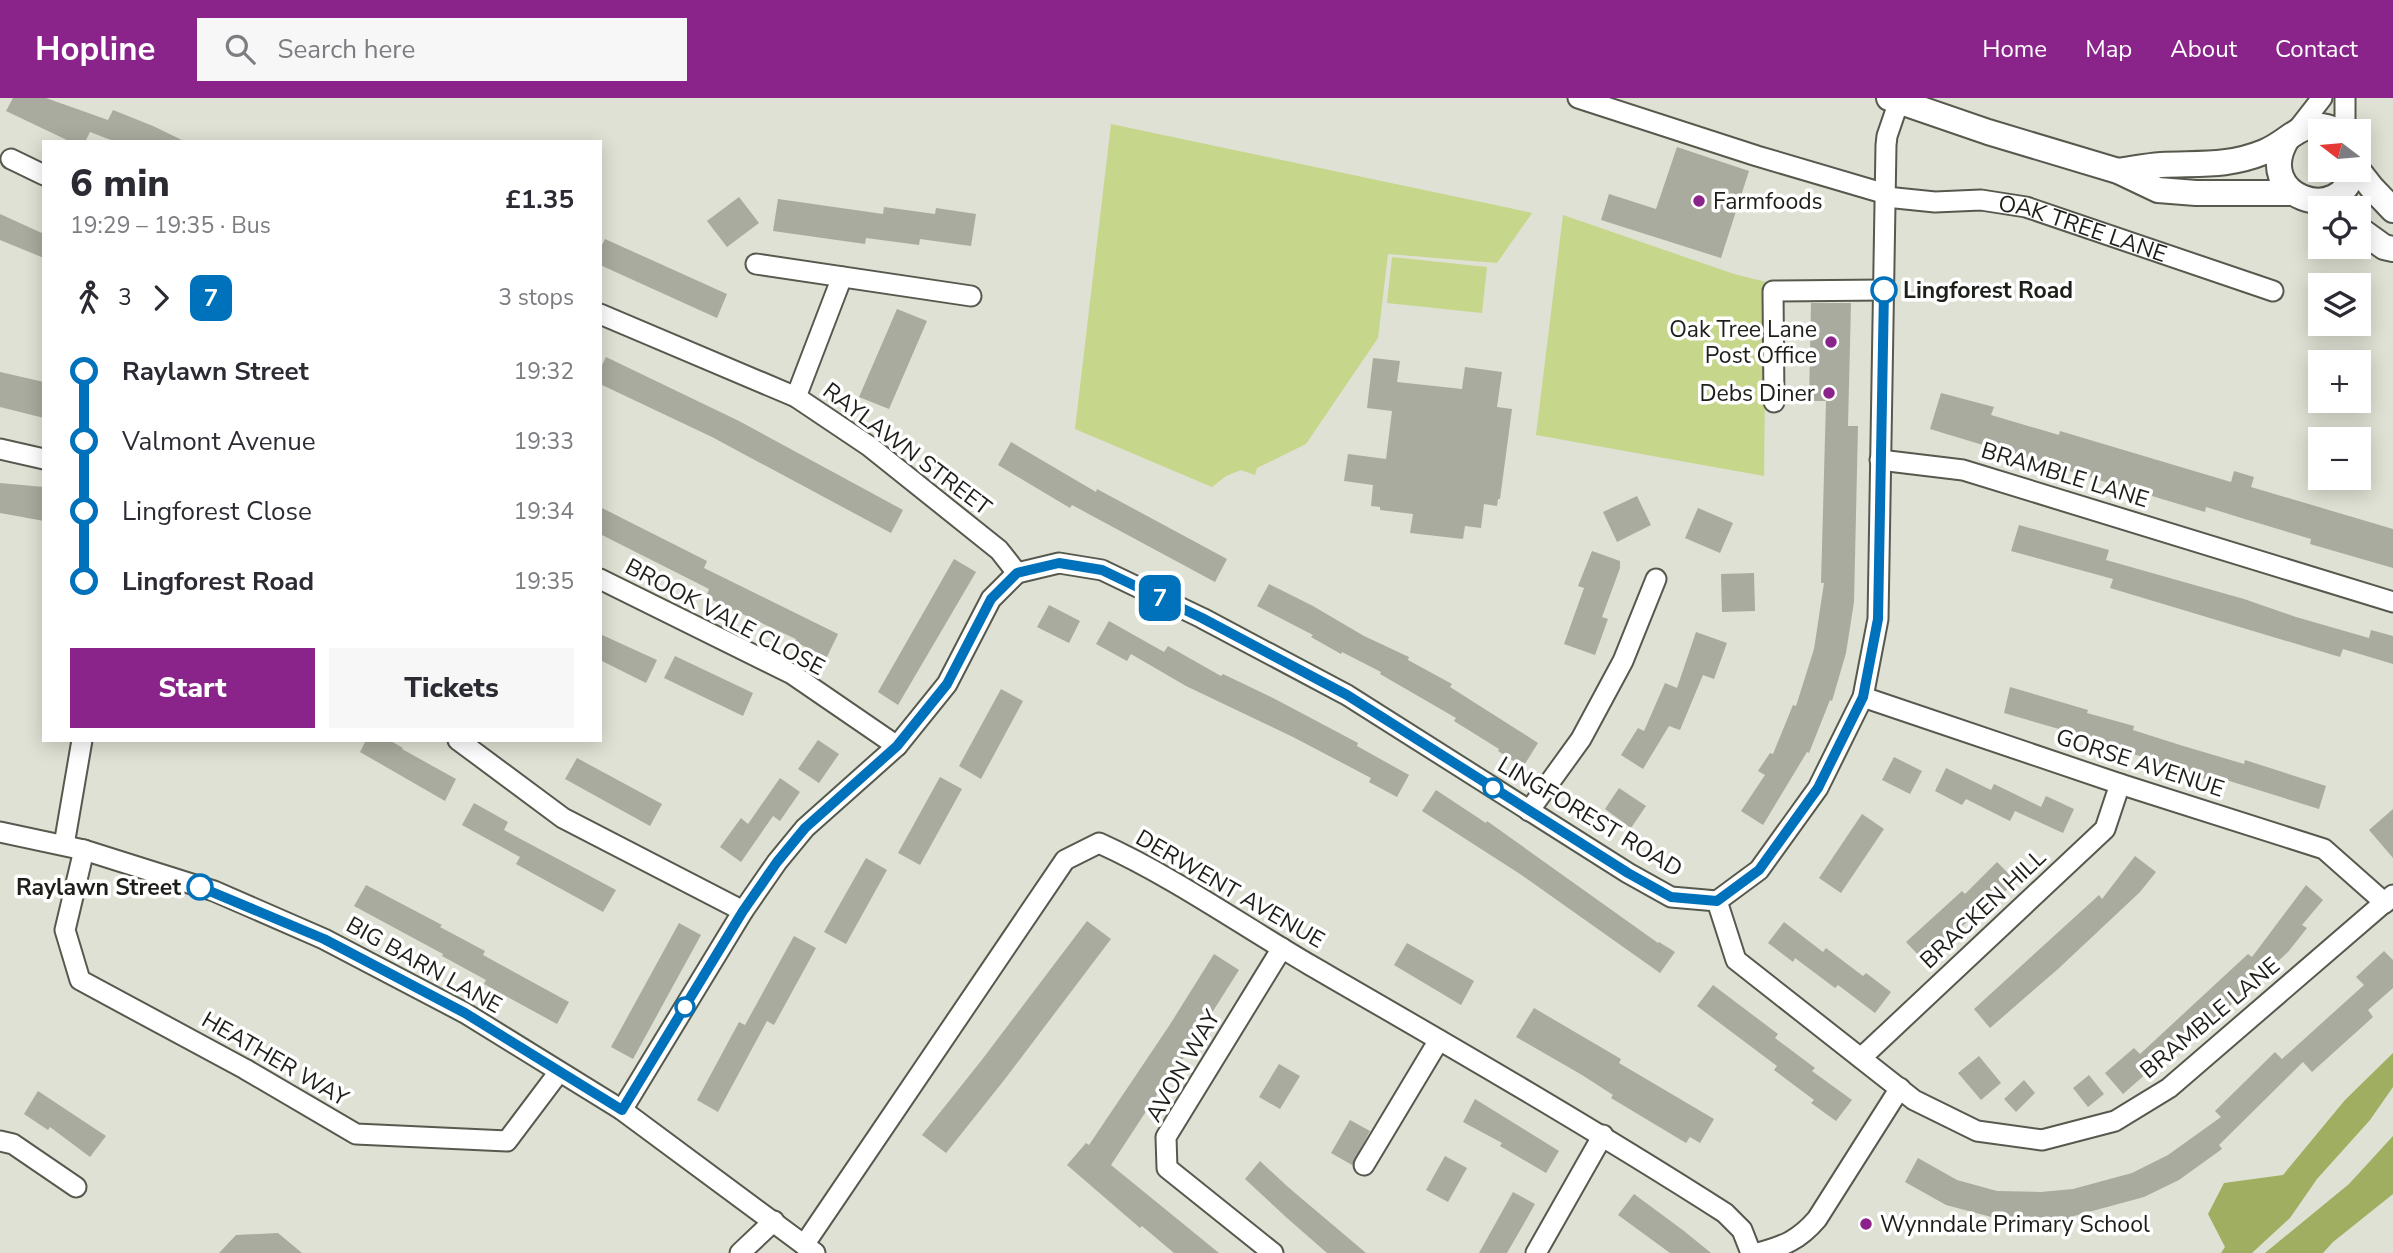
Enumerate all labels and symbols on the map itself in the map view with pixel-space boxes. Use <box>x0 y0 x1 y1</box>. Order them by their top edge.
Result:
north arrow <box>2308 119 2371 182</box>
place label: Farmfoods <box>1713 186 1823 217</box>
street label: OAK TREE LANE <box>1996 187 2171 269</box>
marker: Farmfoods <box>1691 193 1707 209</box>
place label: Lingforest Road <box>1903 275 2073 306</box>
marker: Lingforest Road <box>1871 277 1897 303</box>
place label: Oak Tree Lane Post Office <box>1669 314 1817 371</box>
marker: Oak Tree Lane Post Office <box>1823 334 1839 350</box>
street label: RAYLAWN STREET <box>816 375 998 523</box>
place label: Debs Diner <box>1699 378 1816 409</box>
marker: Debs Diner <box>1821 385 1837 401</box>
street label: BRAMBLE LANE <box>1977 435 2153 515</box>
street label: BROOK VALE CLOSE <box>620 551 830 683</box>
line badge: 7 <box>1137 575 1183 621</box>
street label: GORSE AVENUE <box>2052 721 2228 805</box>
street label: LINGFOREST ROAD <box>1492 749 1688 885</box>
unlabelled marker <box>1483 778 1503 798</box>
street label: DERWENT AVENUE <box>1130 822 1330 956</box>
street label: BRACKEN HILL <box>1913 842 2053 975</box>
place label: Raylawn Street <box>16 872 181 903</box>
marker: Raylawn Street <box>187 874 213 900</box>
street label: BIG BARN LANE <box>341 909 507 1021</box>
street label: BRAMBLE LANE <box>2134 950 2286 1086</box>
unlabelled marker <box>675 997 695 1017</box>
street label: HEATHER WAY <box>196 1004 354 1114</box>
street label: AVON WAY <box>1138 1004 1228 1128</box>
place label: Wynndale Primary School <box>1880 1209 2150 1240</box>
marker: Wynndale Primary School <box>1858 1216 1874 1232</box>

